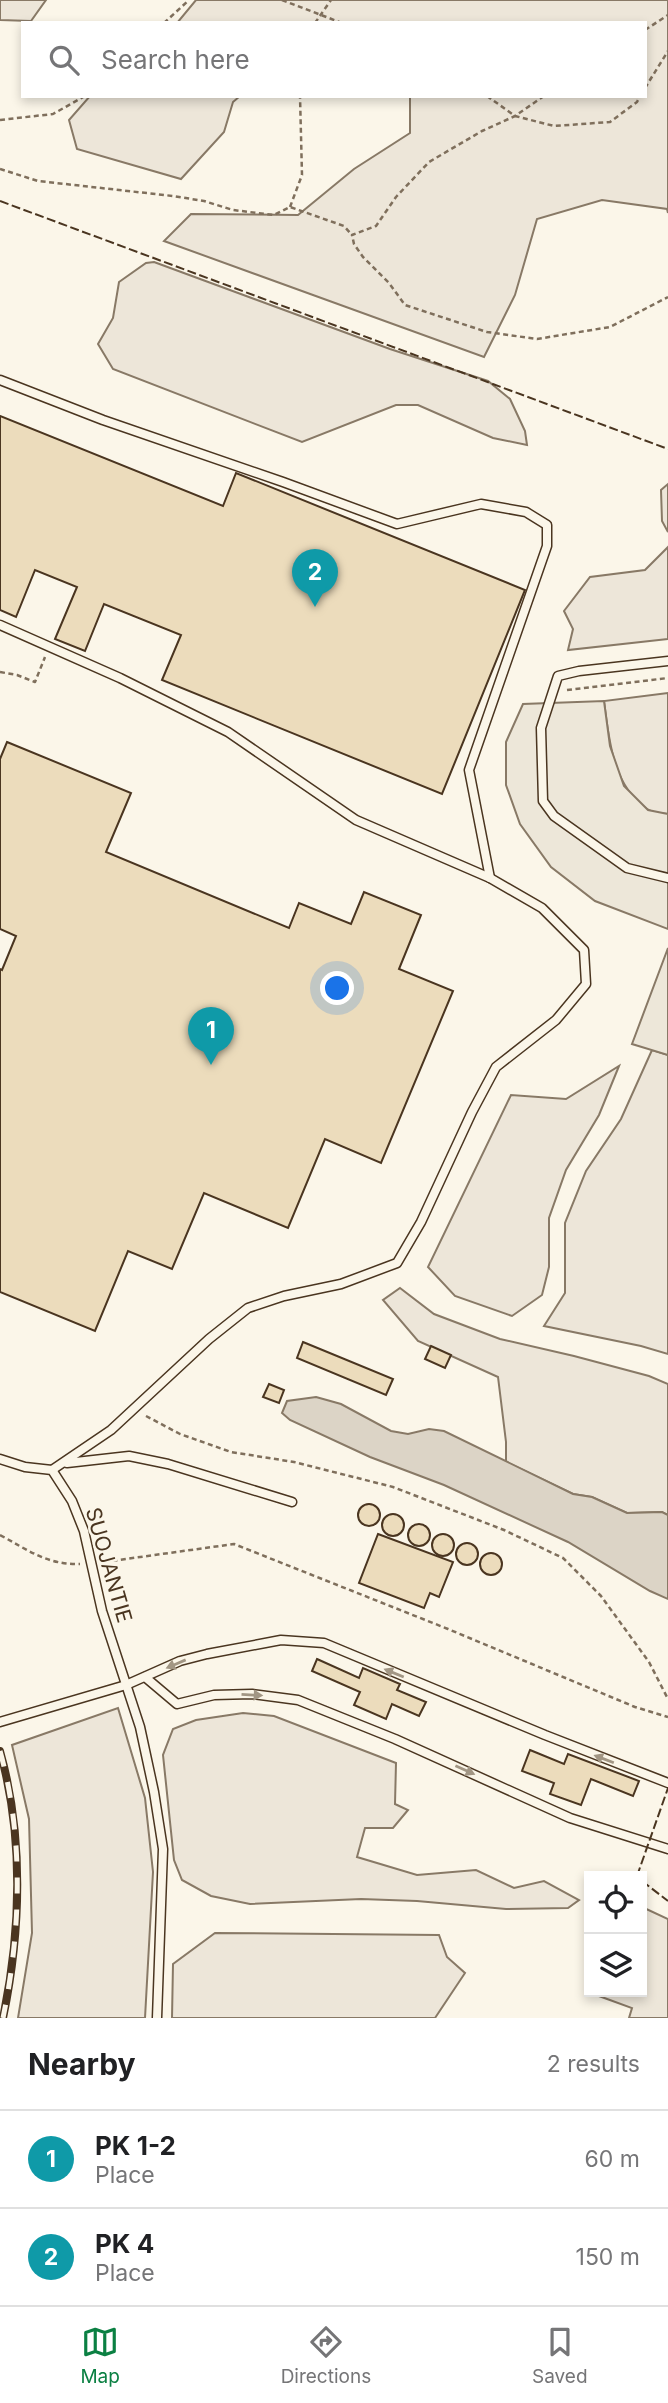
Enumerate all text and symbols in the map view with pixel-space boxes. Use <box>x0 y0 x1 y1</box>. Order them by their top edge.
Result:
search box <box>21 21 647 98</box>
icon: search <box>45 41 83 79</box>
text: Search here <box>101 44 250 75</box>
pin: 2 <box>292 549 338 607</box>
your location <box>320 971 354 1005</box>
pin: 1 <box>188 1007 234 1065</box>
street label: SUOJANTIE <box>81 1504 137 1626</box>
one-way arrow <box>165 1659 186 1670</box>
one-way arrow <box>383 1667 404 1678</box>
one-way arrow <box>241 1689 263 1700</box>
one-way arrow <box>594 1753 615 1764</box>
one-way arrow <box>454 1765 475 1776</box>
map controls <box>584 1871 647 1997</box>
button: locate <box>584 1871 647 1934</box>
button: layers <box>584 1934 647 1997</box>
text: Nearby <box>28 2046 136 2082</box>
text: 2 results <box>547 2050 640 2078</box>
text: PK 1-2 <box>95 2130 176 2161</box>
text: 1 <box>46 2145 56 2173</box>
text: 60 m <box>585 2145 640 2173</box>
text: Place <box>95 2161 155 2189</box>
text: PK 4 <box>95 2228 154 2259</box>
text: 2 <box>44 2243 58 2271</box>
text: 150 m <box>576 2243 640 2271</box>
text: Place <box>95 2259 155 2287</box>
tab: Map <box>80 2323 120 2388</box>
tab: Directions <box>281 2323 371 2388</box>
tab: Saved <box>532 2323 588 2388</box>

